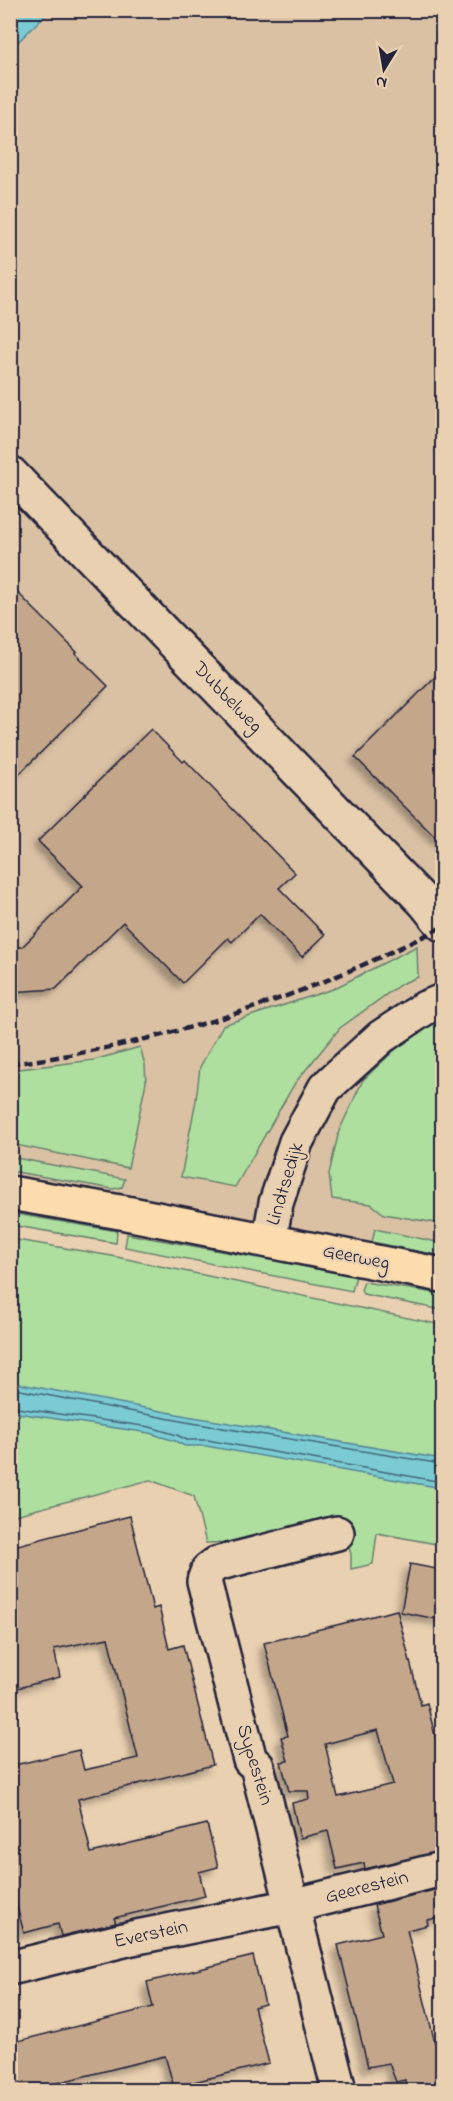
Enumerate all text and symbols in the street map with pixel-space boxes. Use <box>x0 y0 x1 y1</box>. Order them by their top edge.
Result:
north arrow <box>354 39 414 99</box>
text: N <box>374 69 389 95</box>
street label: Dubbelweg <box>184 655 269 741</box>
street label: Lindtsedijk <box>260 1139 312 1229</box>
street label: Geerweg <box>320 1237 392 1280</box>
street label: Sypestein <box>228 1721 280 1809</box>
street label: Geerestein <box>322 1864 412 1912</box>
street label: Everstein <box>111 1913 191 1957</box>

